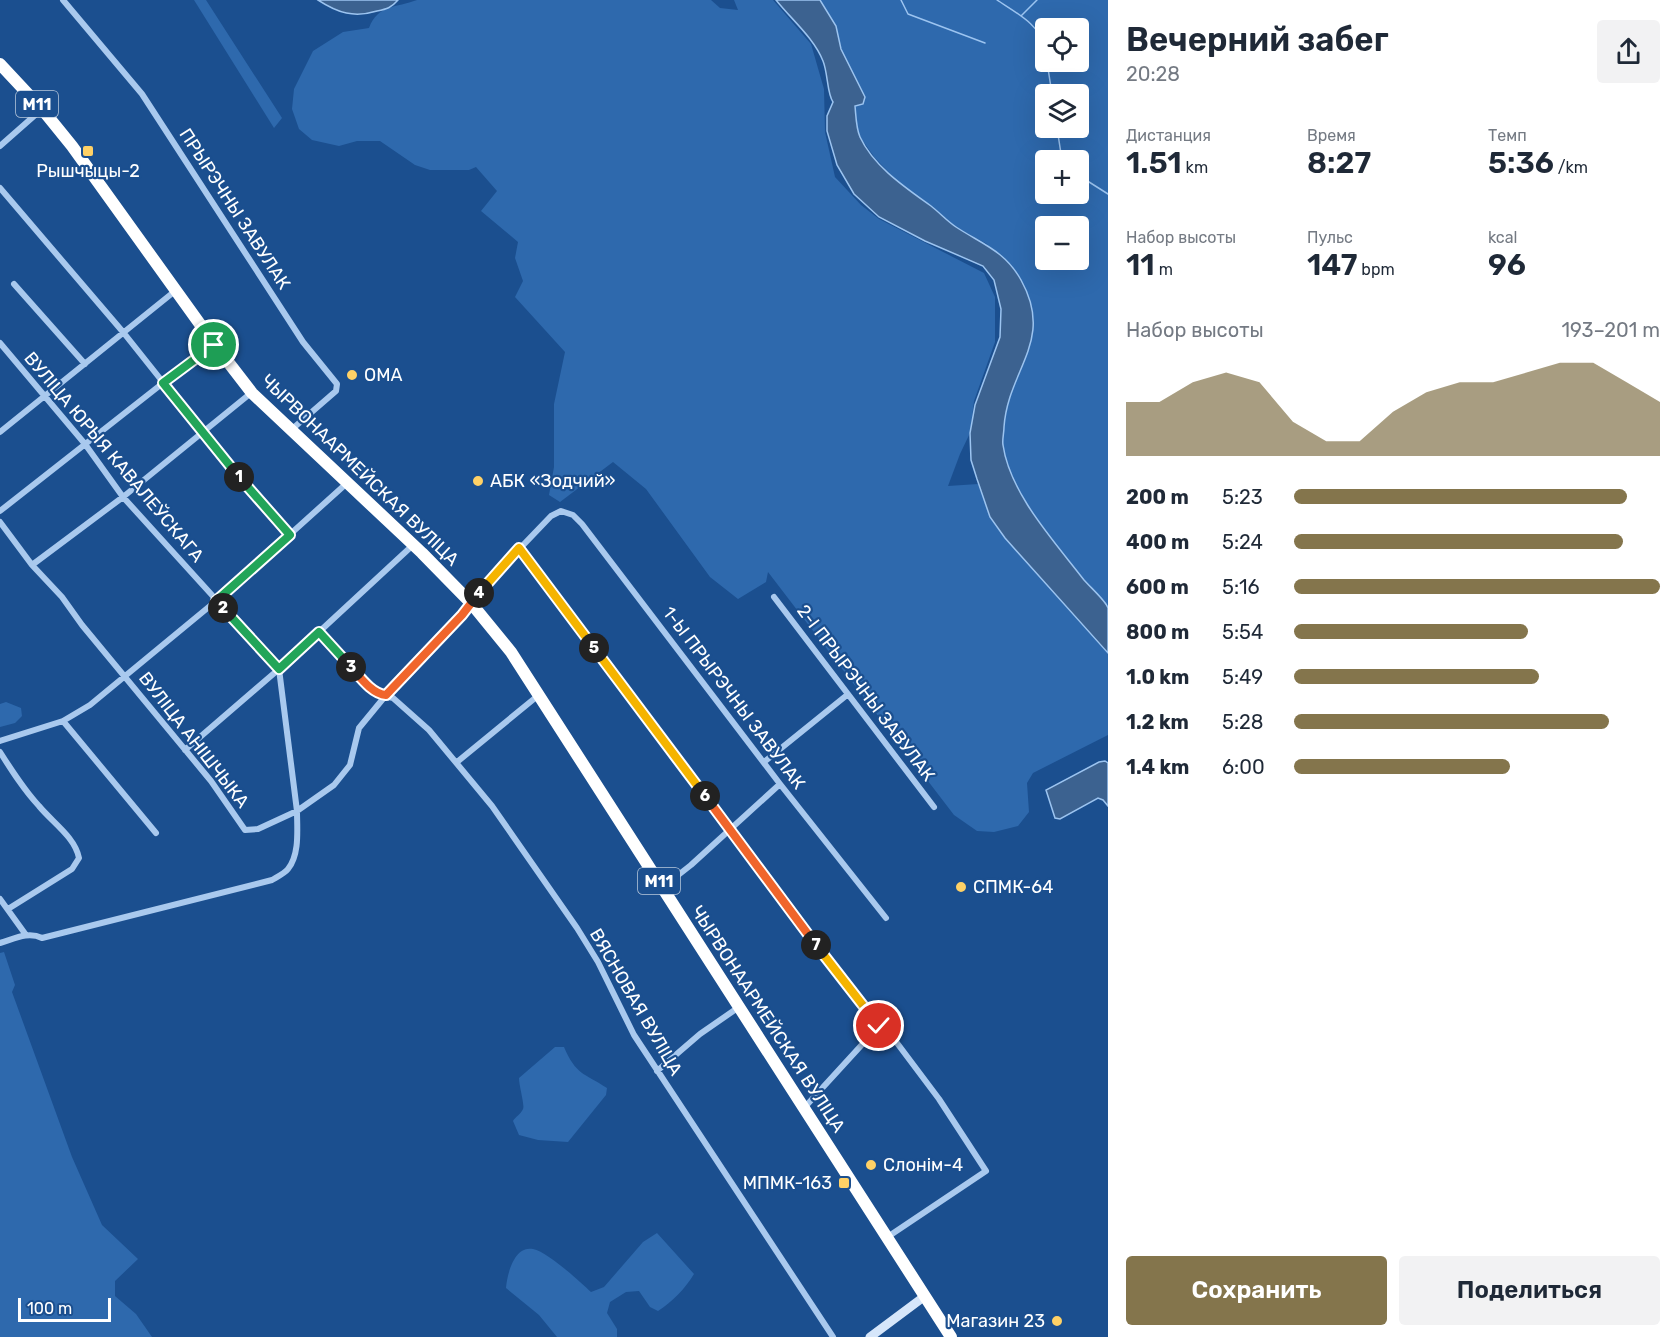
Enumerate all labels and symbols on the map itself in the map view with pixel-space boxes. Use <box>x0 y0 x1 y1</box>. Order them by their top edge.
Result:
road number: М11 <box>16 91 58 117</box>
street label: ПРЫРЭЧНЫ ЗАВУЛАК <box>175 124 295 294</box>
marker: Рышчыцы-2 <box>81 144 95 158</box>
place label: Рышчыцы-2 <box>36 160 140 182</box>
pin <box>188 319 239 370</box>
street label: ВУЛІЦА ЮРЫЯ КАВАЛЕЎСКАГА <box>19 347 209 567</box>
place label: ОМА <box>364 364 403 386</box>
marker: ОМА <box>345 368 359 382</box>
street label: ЧЫРВОНААРМЕЙСКАЯ ВУЛІЦА <box>257 370 463 570</box>
pin: 1 <box>224 462 254 492</box>
place label: АБК «Зодчий» <box>490 470 616 492</box>
marker: АБК «Зодчий» <box>471 474 485 488</box>
pin: 4 <box>464 578 494 608</box>
pin: 2 <box>208 593 238 623</box>
street label: 2-І ПРЫРЭЧНЫ ЗАВУЛАК <box>792 600 940 786</box>
street label: 1-Ы ПРЫРЭЧНЫ ЗАВУЛАК <box>658 602 810 794</box>
pin: 5 <box>579 633 609 663</box>
pin: 3 <box>336 652 366 682</box>
street label: ВУЛІЦА АНІШЧЫКА <box>134 668 254 812</box>
pin: 6 <box>690 781 720 811</box>
road number: М11 <box>638 868 680 894</box>
place label: СПМК-64 <box>973 876 1053 898</box>
marker: СПМК-64 <box>954 880 968 894</box>
street label: ЧЫРВОНААРМЕЙСКАЯ ВУЛІЦА <box>686 901 850 1137</box>
street label: ВЯСНОВАЯ ВУЛІЦА <box>585 925 687 1079</box>
pin: 7 <box>801 930 831 960</box>
pin <box>853 1000 904 1051</box>
place label: Слонім-4 <box>883 1154 963 1176</box>
marker: Слонім-4 <box>864 1158 878 1172</box>
place label: МПМК-163 <box>743 1172 832 1194</box>
marker: МПМК-163 <box>837 1176 851 1190</box>
scale bar <box>18 1295 111 1322</box>
place label: Магазин 23 <box>946 1310 1045 1332</box>
marker: Магазин 23 <box>1050 1314 1064 1328</box>

